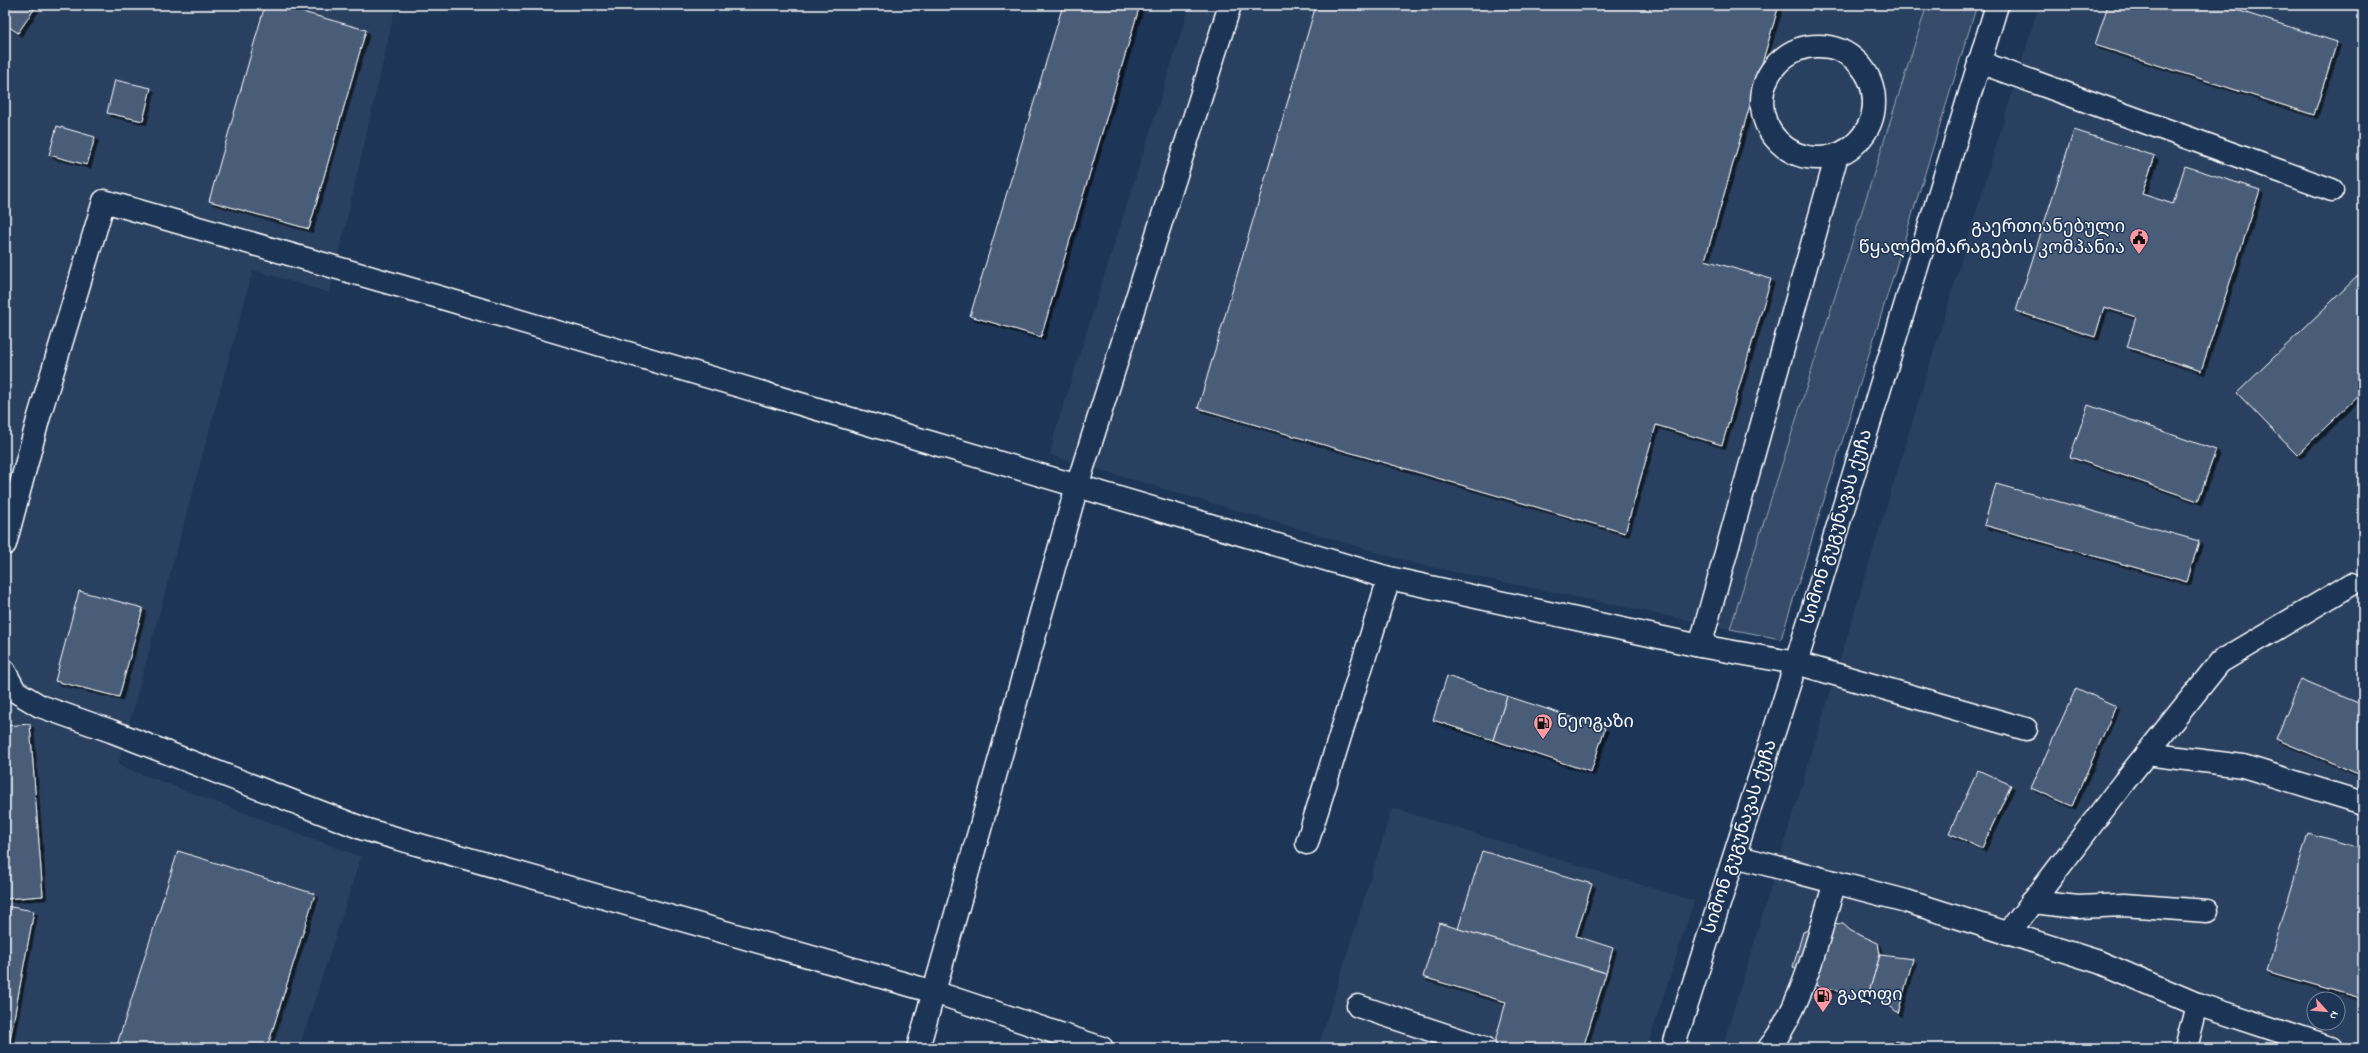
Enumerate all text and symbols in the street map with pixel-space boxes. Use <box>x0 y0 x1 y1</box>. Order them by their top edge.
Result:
place label: გაერთიანებული წყალმომარაგების კომპანია <box>1859 215 2125 262</box>
public building icon: გაერთიანებული წყალმომარაგების კომპანია <box>2128 227 2150 255</box>
street label: სიმონ გუგუნავას ქუჩა <box>1796 426 1880 628</box>
place label: ნეოგაზი <box>1557 710 1634 736</box>
fuel station icon: ნეოგაზი <box>1532 712 1554 740</box>
street label: სიმონ გუგუნავას ქუჩა <box>1697 737 1785 937</box>
place label: გალფი <box>1837 983 1903 1009</box>
fuel station icon: გალფი <box>1812 985 1834 1013</box>
north arrow <box>2306 991 2346 1031</box>
text: N <box>2325 1008 2343 1022</box>

